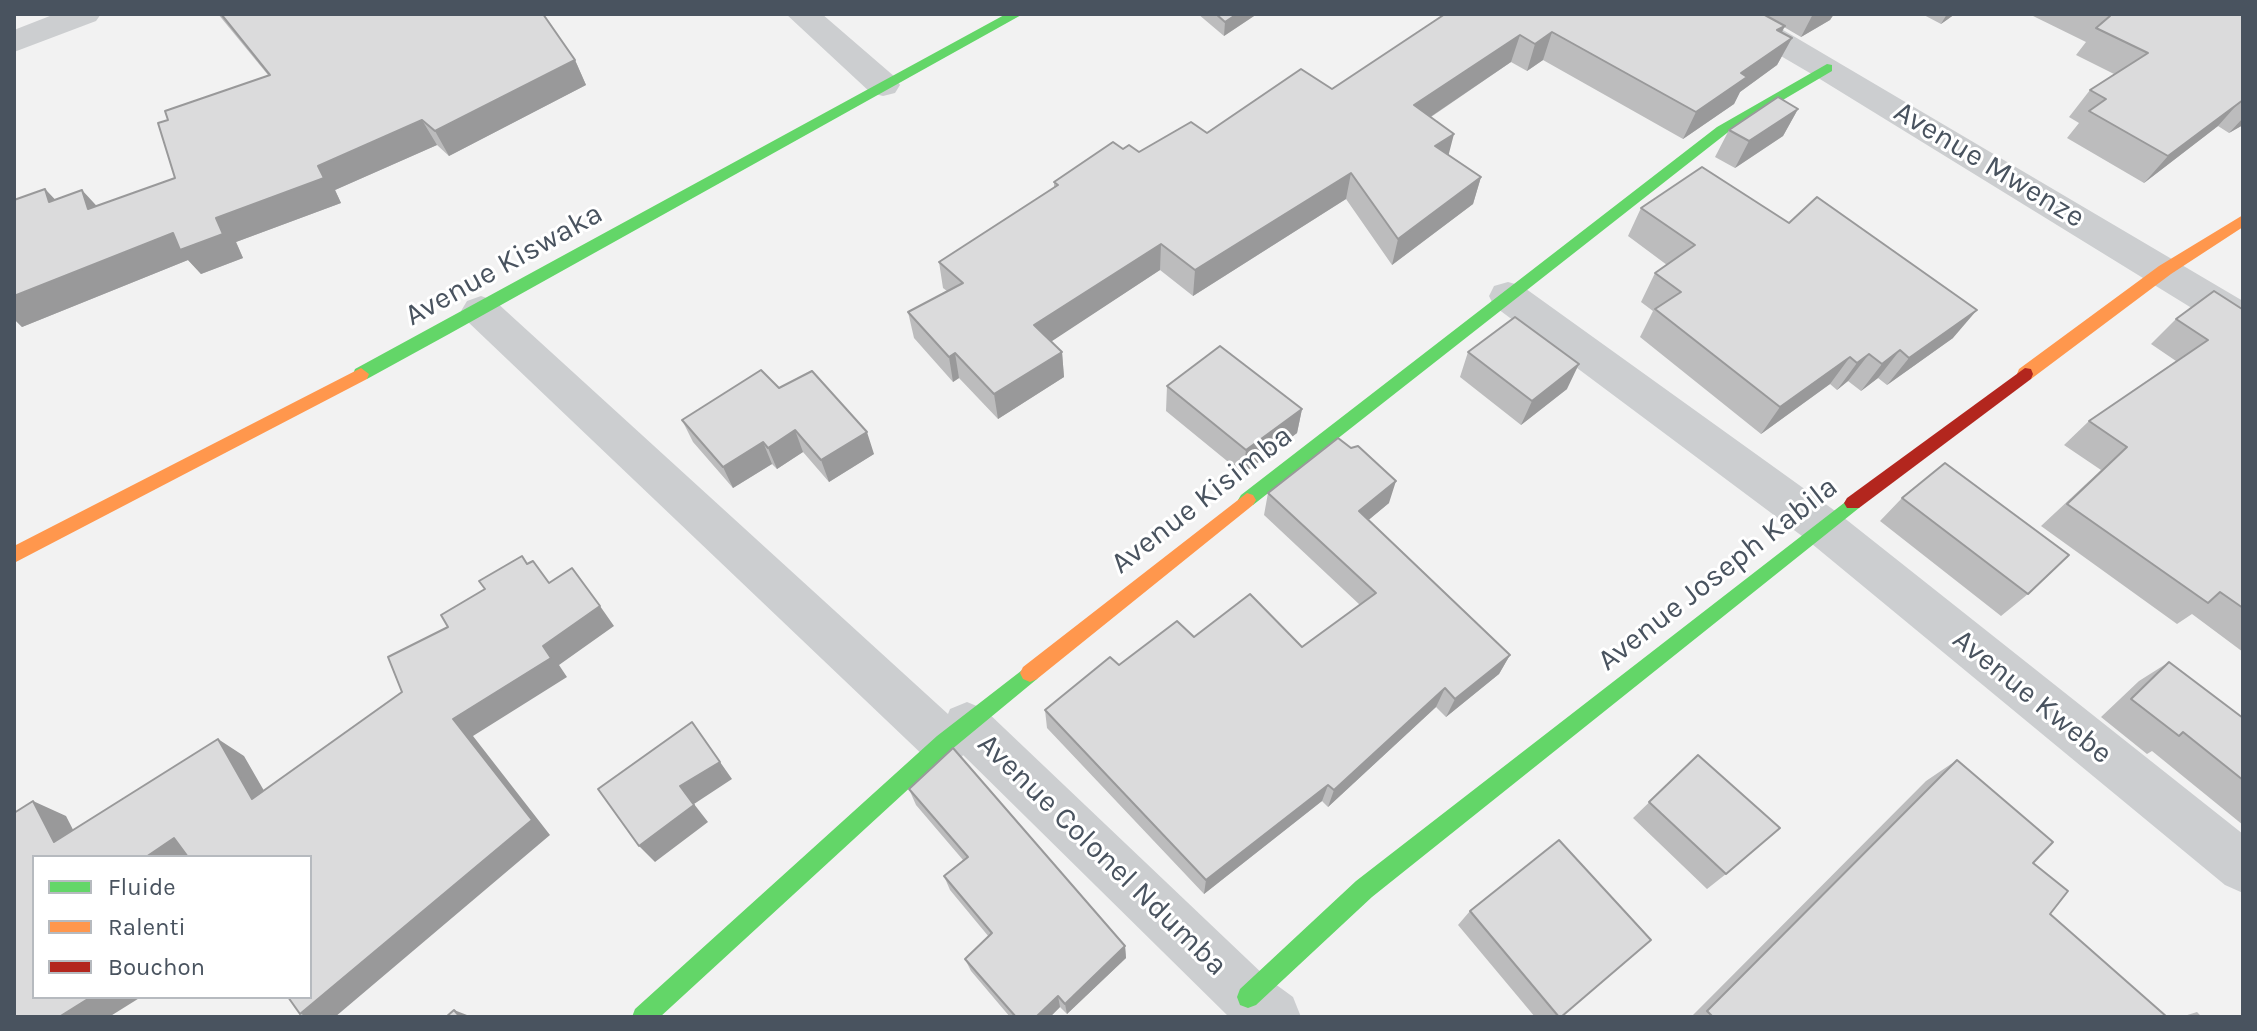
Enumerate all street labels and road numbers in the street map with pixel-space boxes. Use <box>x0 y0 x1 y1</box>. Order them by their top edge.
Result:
street label: Avenue Mwenze <box>1887 94 2091 236</box>
street label: Avenue Kiswaka <box>399 196 609 334</box>
street label: Avenue Kisimba <box>1104 418 1300 582</box>
street label: Avenue Joseph Kabila <box>1591 469 1845 679</box>
street label: Avenue Kwebe <box>1945 622 2119 772</box>
street label: Avenue Colonel Ndumba <box>970 726 1234 984</box>

